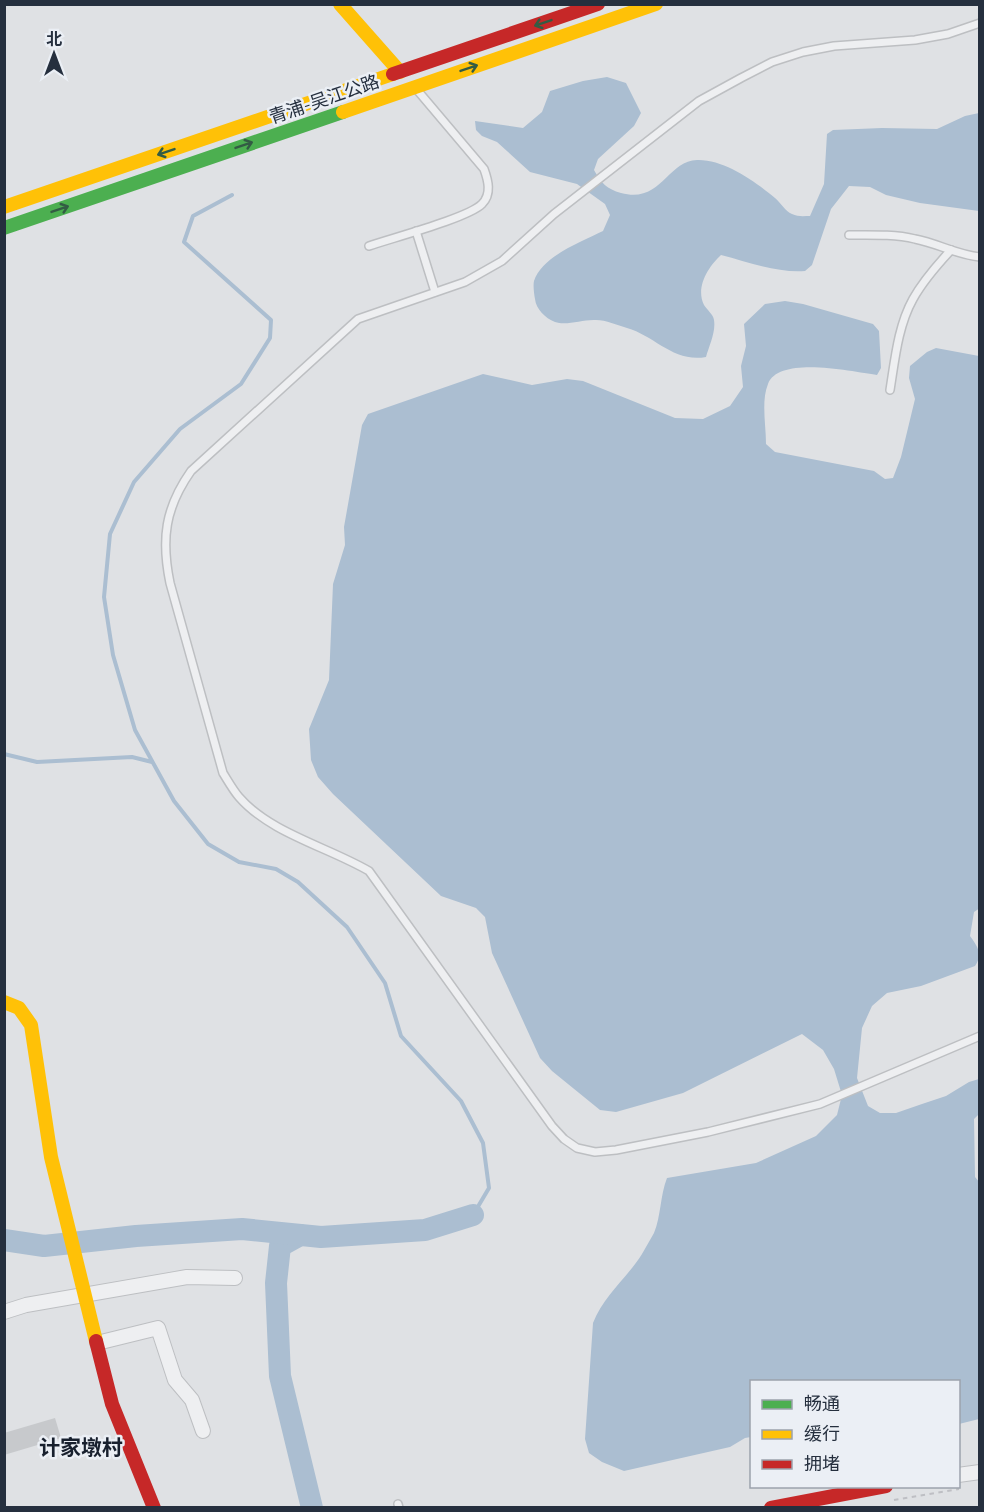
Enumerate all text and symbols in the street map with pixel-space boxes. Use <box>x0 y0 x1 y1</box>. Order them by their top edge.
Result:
one-way arrow <box>534 19 553 30</box>
north arrow <box>24 24 84 84</box>
text: 北 <box>46 29 62 49</box>
one-way arrow <box>459 62 478 73</box>
street label: 青浦-吴江公路 <box>266 69 382 129</box>
one-way arrow <box>234 139 253 150</box>
one-way arrow <box>157 148 176 159</box>
one-way arrow <box>50 203 69 214</box>
legend <box>750 1380 960 1488</box>
text: 畅通 <box>804 1392 840 1415</box>
text: 缓行 <box>804 1422 840 1445</box>
district label: 计家墩村 <box>39 1434 123 1460</box>
text: 拥堵 <box>804 1452 840 1475</box>

